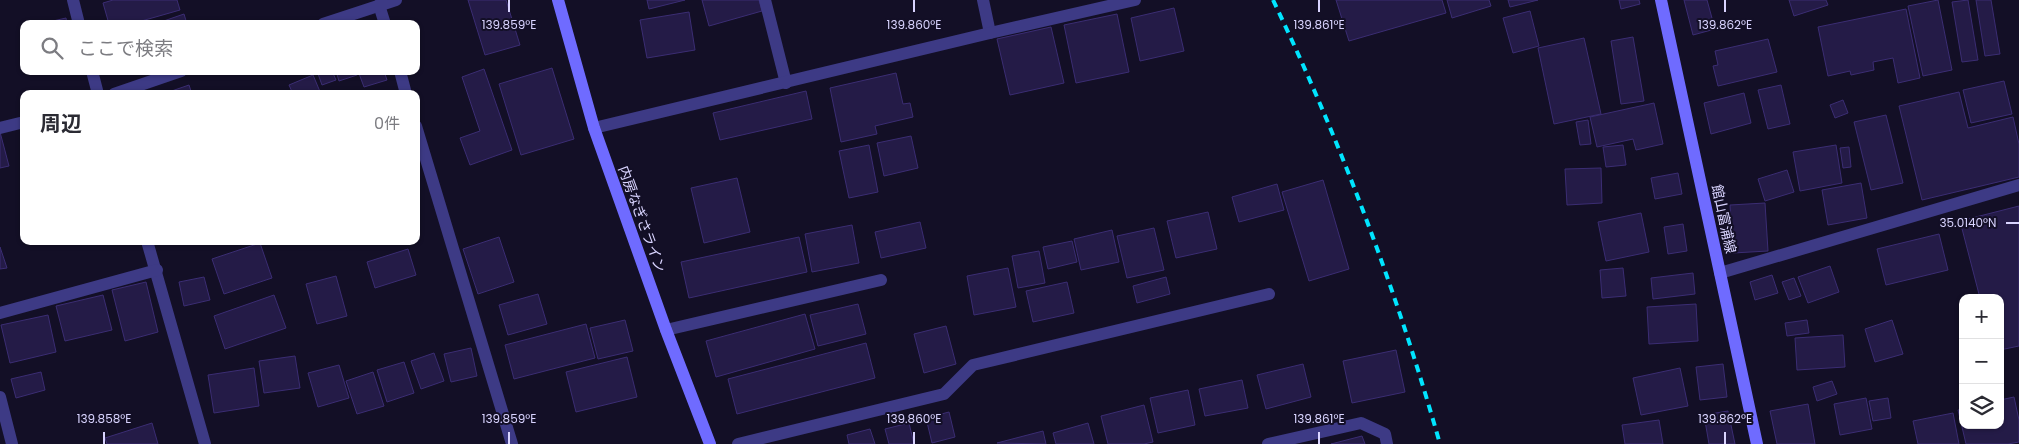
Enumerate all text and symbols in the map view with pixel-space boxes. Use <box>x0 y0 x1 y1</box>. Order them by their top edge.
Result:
text: 139.859°E <box>482 16 536 33</box>
text: 139.860°E <box>887 16 941 33</box>
text: 139.861°E <box>1293 16 1345 33</box>
text: 139.862°E <box>1698 16 1752 33</box>
search box <box>20 20 420 75</box>
icon: search <box>38 34 66 62</box>
text: ここで検索 <box>78 35 173 62</box>
text: 周辺 <box>40 109 82 138</box>
text: 0件 <box>374 112 400 135</box>
street label: 内房なぎさライン <box>613 163 671 275</box>
street label: 館山富浦線 <box>1707 183 1741 255</box>
text: 35.0140°N <box>1940 214 1996 231</box>
map controls <box>1959 294 2004 429</box>
button: + <box>1959 294 2004 339</box>
button: − <box>1959 339 2004 384</box>
button: layers <box>1959 384 2004 429</box>
text: 139.858°E <box>77 410 131 427</box>
text: 139.859°E <box>482 410 536 427</box>
text: 139.860°E <box>887 410 941 427</box>
text: 139.861°E <box>1293 410 1345 427</box>
text: 139.862°E <box>1698 410 1752 427</box>

